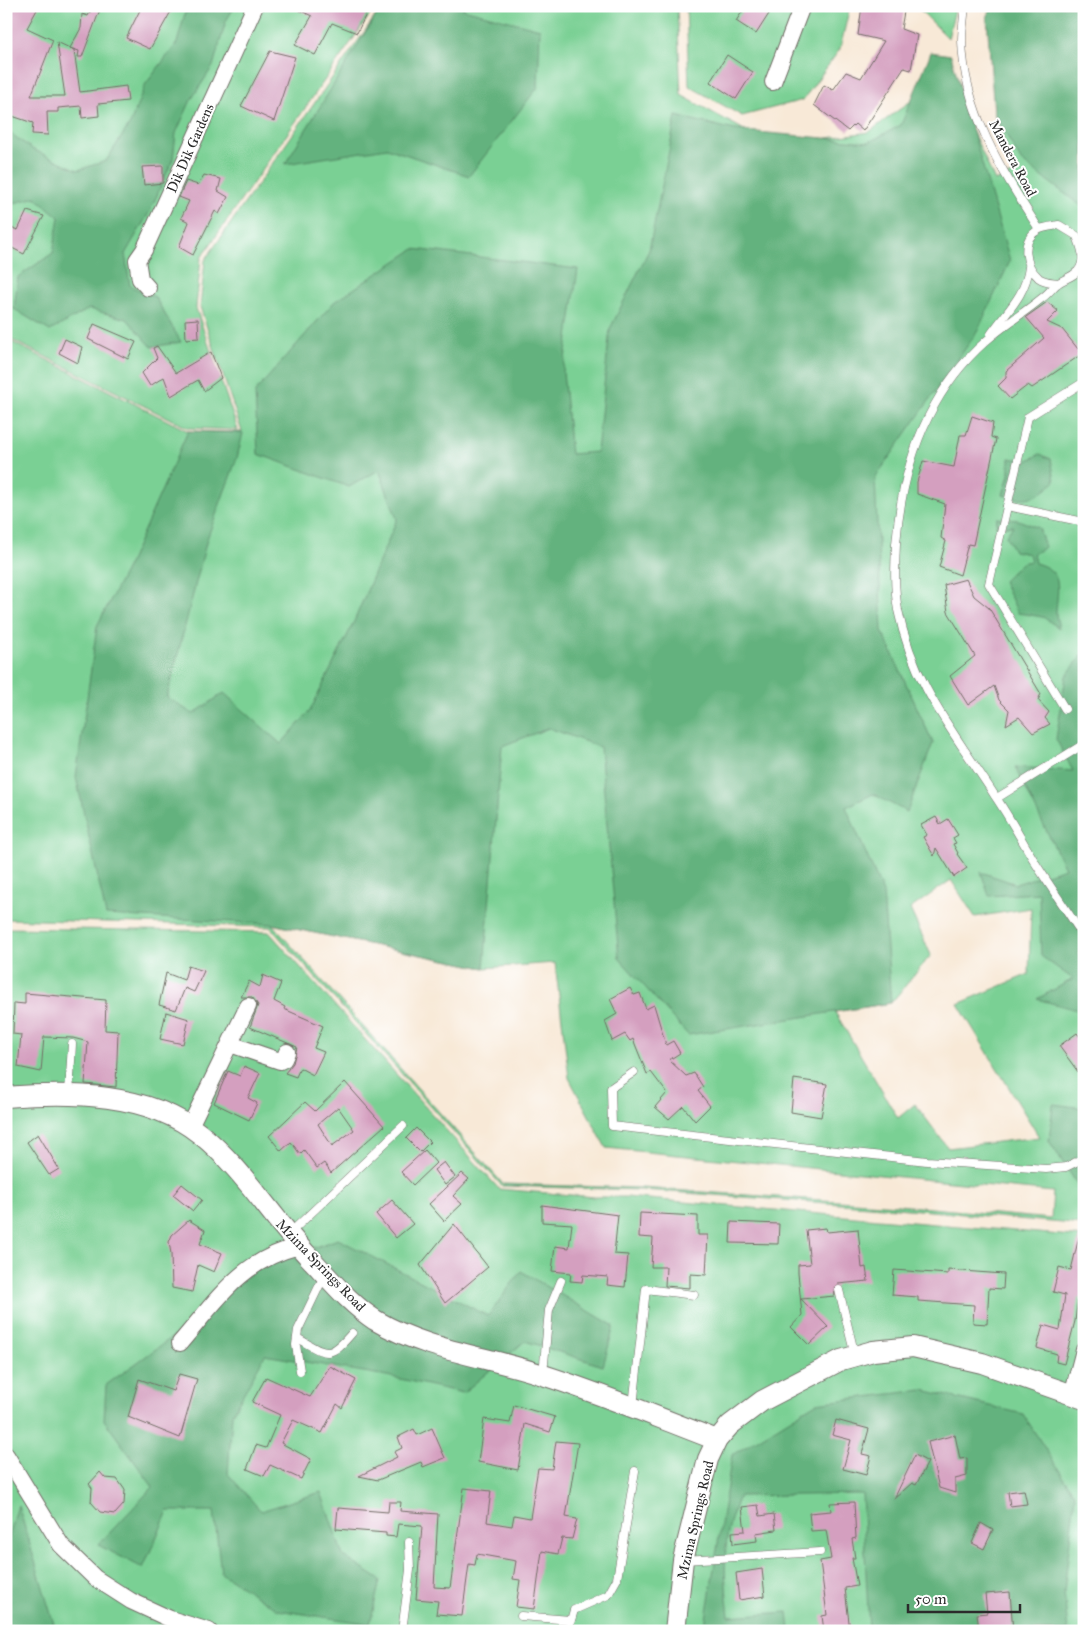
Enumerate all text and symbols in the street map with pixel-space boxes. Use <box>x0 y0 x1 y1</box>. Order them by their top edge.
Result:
street label: Dik Dik Gardens <box>163 101 218 195</box>
street label: Mandera Road <box>985 117 1040 200</box>
street label: Mzima Springs Road <box>272 1216 369 1315</box>
street label: Mzima Springs Road <box>674 1459 717 1581</box>
scale bar <box>908 1582 1020 1614</box>
text: 50 m <box>915 1590 947 1608</box>

